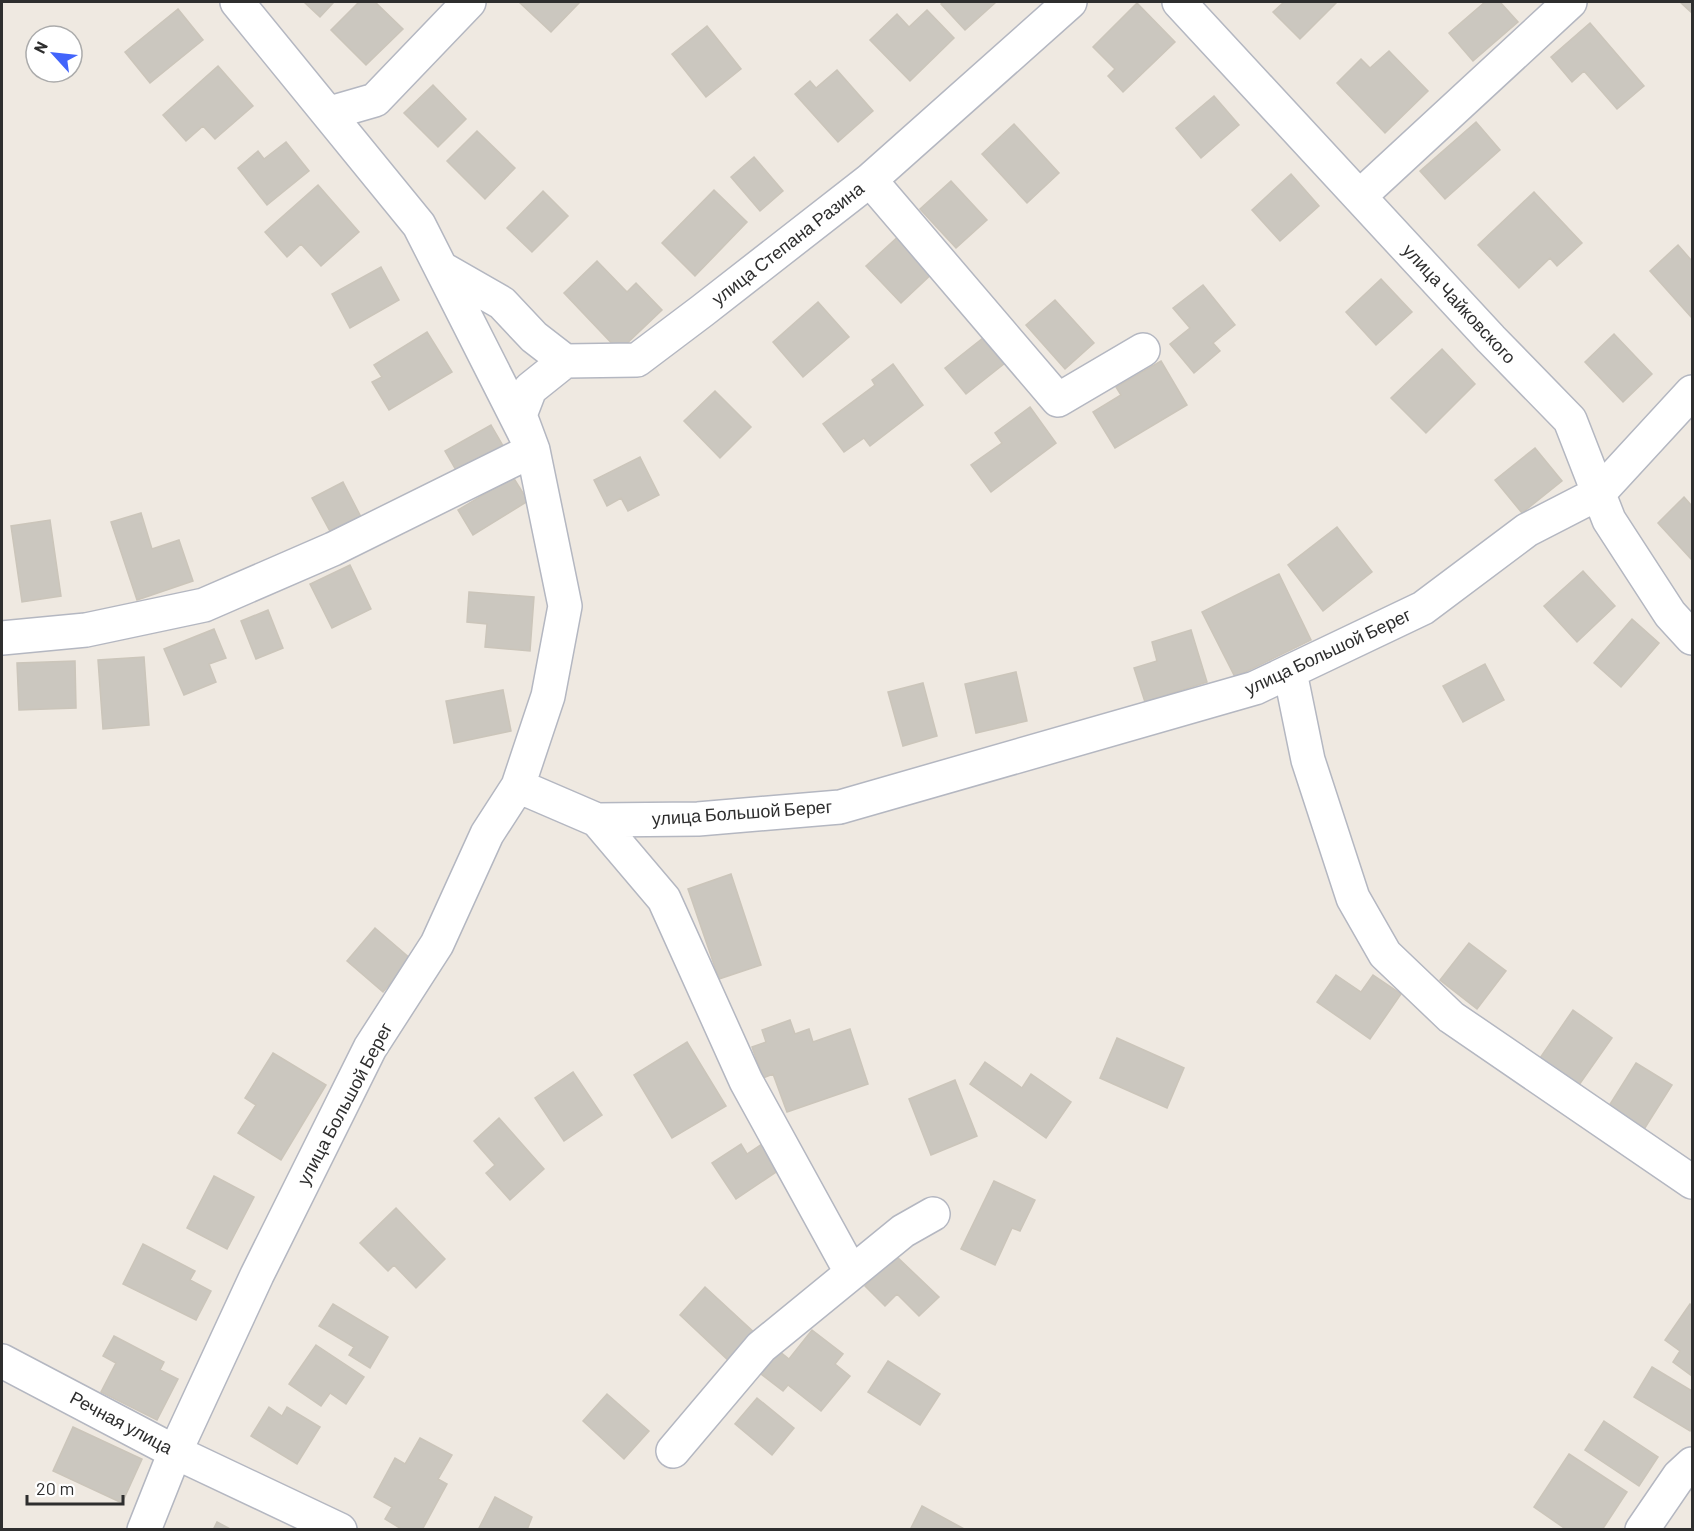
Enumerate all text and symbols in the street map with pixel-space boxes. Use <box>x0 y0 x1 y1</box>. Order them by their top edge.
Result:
north arrow <box>24 24 84 84</box>
text: N <box>29 38 51 56</box>
street label: улица Степана Разина <box>707 176 869 309</box>
street label: улица Чайковского <box>1399 239 1521 368</box>
street label: улица Большой Берег <box>1241 603 1415 699</box>
street label: улица Большой Берег <box>651 795 833 829</box>
street label: улица Большой Берег <box>292 1018 396 1189</box>
street label: Речная улица <box>67 1386 177 1459</box>
scale bar <box>27 1468 123 1506</box>
text: 20 m <box>36 1477 74 1499</box>

